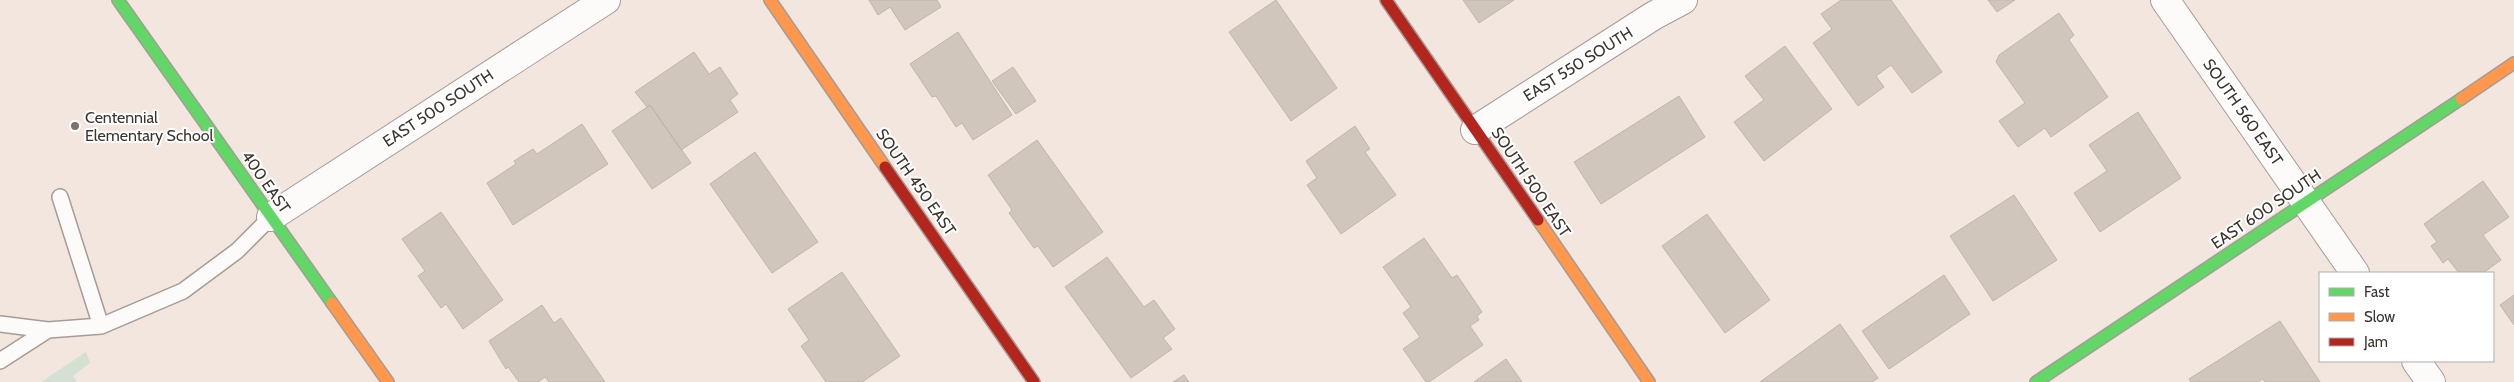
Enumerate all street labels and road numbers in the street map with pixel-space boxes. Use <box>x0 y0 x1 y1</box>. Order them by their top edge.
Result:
street label: EAST 550 SOUTH <box>1520 23 1636 105</box>
street label: SOUTH 560 EAST <box>2199 55 2287 169</box>
street label: EAST 500 SOUTH <box>379 65 497 151</box>
street label: SOUTH 500 EAST <box>1487 124 1575 241</box>
street label: SOUTH 450 EAST <box>872 125 960 239</box>
street label: 400 EAST <box>238 147 295 217</box>
street label: EAST 600 SOUTH <box>2208 165 2324 253</box>

